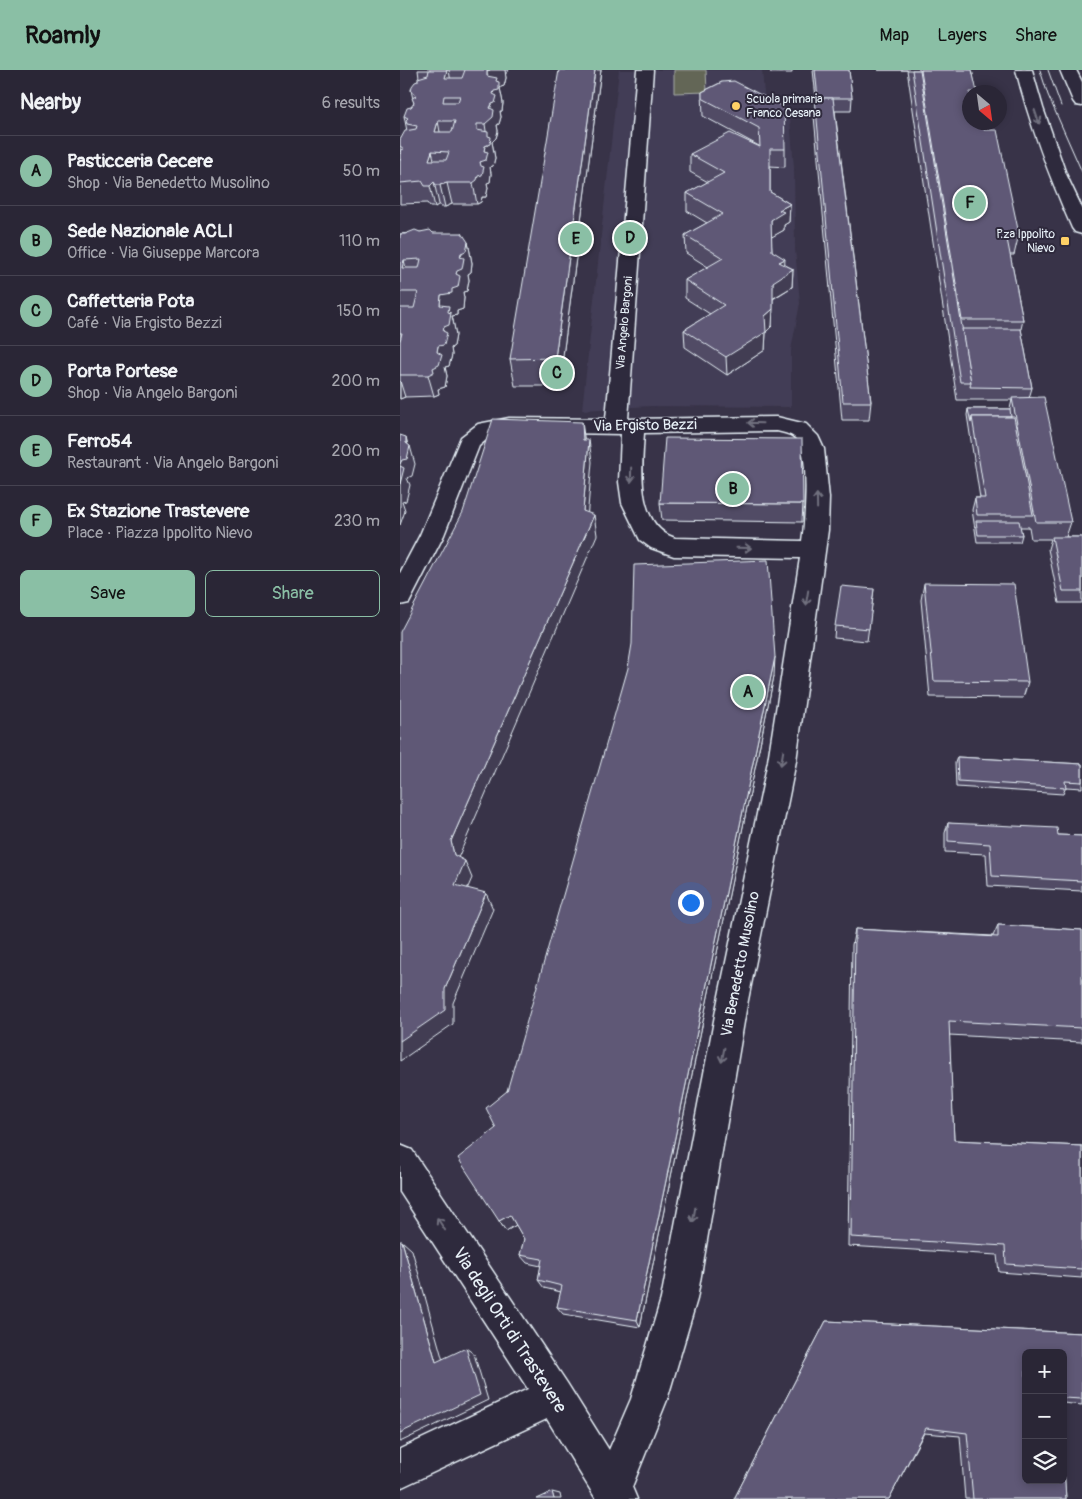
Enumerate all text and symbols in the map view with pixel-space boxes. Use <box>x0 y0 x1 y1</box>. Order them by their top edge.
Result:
text: Roamly <box>25 21 100 50</box>
text: Map <box>880 24 909 47</box>
text: Layers <box>937 24 987 47</box>
text: Share <box>1015 24 1057 47</box>
north arrow <box>962 85 1007 130</box>
text: Nearby <box>20 89 81 116</box>
place label: Scuola primaria Franco Cesana <box>746 92 823 121</box>
text: 6 results <box>322 93 380 113</box>
marker: Scuola primaria Franco Cesana <box>730 100 742 112</box>
one-way arrow <box>1032 109 1042 125</box>
text: Pasticceria Cecere <box>67 149 213 173</box>
text: A <box>31 161 41 181</box>
text: 50 m <box>343 161 380 181</box>
text: Shop · Via Benedetto Musolino <box>67 173 270 193</box>
pin: F <box>954 184 986 222</box>
text: Sede Nazionale ACLI <box>67 219 233 243</box>
pin: D <box>614 219 646 257</box>
pin: E <box>560 220 592 258</box>
place label: P.za Ippolito Nievo <box>996 227 1056 256</box>
text: B <box>31 231 41 251</box>
text: 110 m <box>339 231 380 251</box>
marker: P.za Ippolito Nievo <box>1059 235 1071 247</box>
text: Office · Via Giuseppe Marcora <box>67 243 260 263</box>
street label: Via Angelo Bargoni <box>613 276 636 370</box>
text: Caffetteria Pota <box>67 289 194 313</box>
text: C <box>31 301 41 321</box>
text: 150 m <box>336 301 380 321</box>
text: Café · Via Ergisto Bezzi <box>67 313 222 333</box>
pin: C <box>541 354 573 392</box>
text: Porta Portese <box>67 359 177 383</box>
text: D <box>31 371 41 391</box>
text: 200 m <box>332 371 380 391</box>
text: Shop · Via Angelo Bargoni <box>67 383 237 403</box>
street label: Via Ergisto Bezzi <box>593 415 697 436</box>
one-way arrow <box>747 419 763 428</box>
text: Ferro54 <box>67 429 132 453</box>
text: E <box>32 441 40 461</box>
text: 200 m <box>332 441 380 461</box>
text: Restaurant · Via Angelo Bargoni <box>67 453 278 473</box>
one-way arrow <box>626 467 635 483</box>
pin: B <box>717 470 749 508</box>
one-way arrow <box>812 493 822 510</box>
text: Ex Stazione Trastevere <box>67 499 249 523</box>
text: F <box>31 511 41 531</box>
text: 230 m <box>334 511 380 531</box>
text: Place · Piazza Ippolito Nievo <box>67 523 253 543</box>
one-way arrow <box>736 544 752 553</box>
button: Save <box>20 570 195 617</box>
button: Share <box>205 570 380 617</box>
one-way arrow <box>801 589 811 605</box>
pin: A <box>732 673 764 711</box>
one-way arrow <box>777 750 787 766</box>
your location <box>678 890 704 916</box>
street label: Via Benedetto Musolino <box>717 890 764 1038</box>
one-way arrow <box>717 1047 727 1063</box>
one-way arrow <box>689 1207 699 1223</box>
one-way arrow <box>436 1217 446 1231</box>
street label: Via degli Orti di Trastevere <box>447 1243 572 1418</box>
map controls <box>1022 1349 1067 1484</box>
button: + <box>1022 1349 1067 1394</box>
button: − <box>1022 1394 1067 1439</box>
button: layers <box>1022 1439 1067 1484</box>

